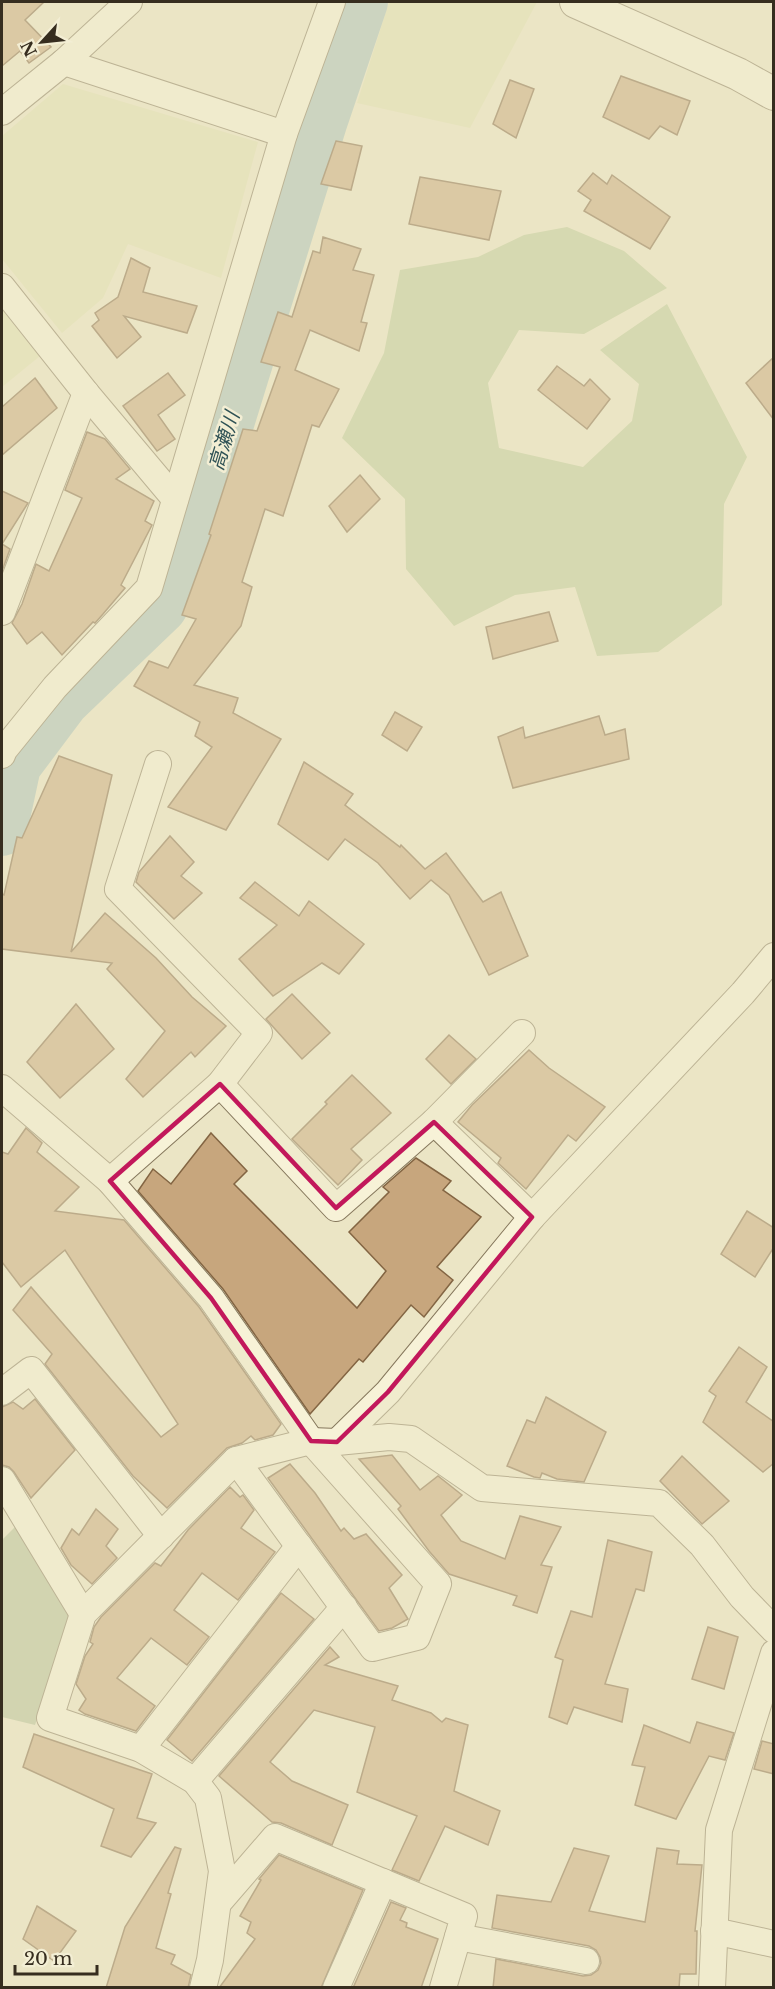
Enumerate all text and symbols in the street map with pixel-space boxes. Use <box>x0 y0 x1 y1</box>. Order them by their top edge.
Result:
north arrow <box>12 12 72 72</box>
text: N <box>16 38 41 60</box>
water label: 高瀬川 <box>204 407 245 473</box>
scale bar <box>15 1938 98 1976</box>
text: 20 m <box>24 1948 72 1970</box>

